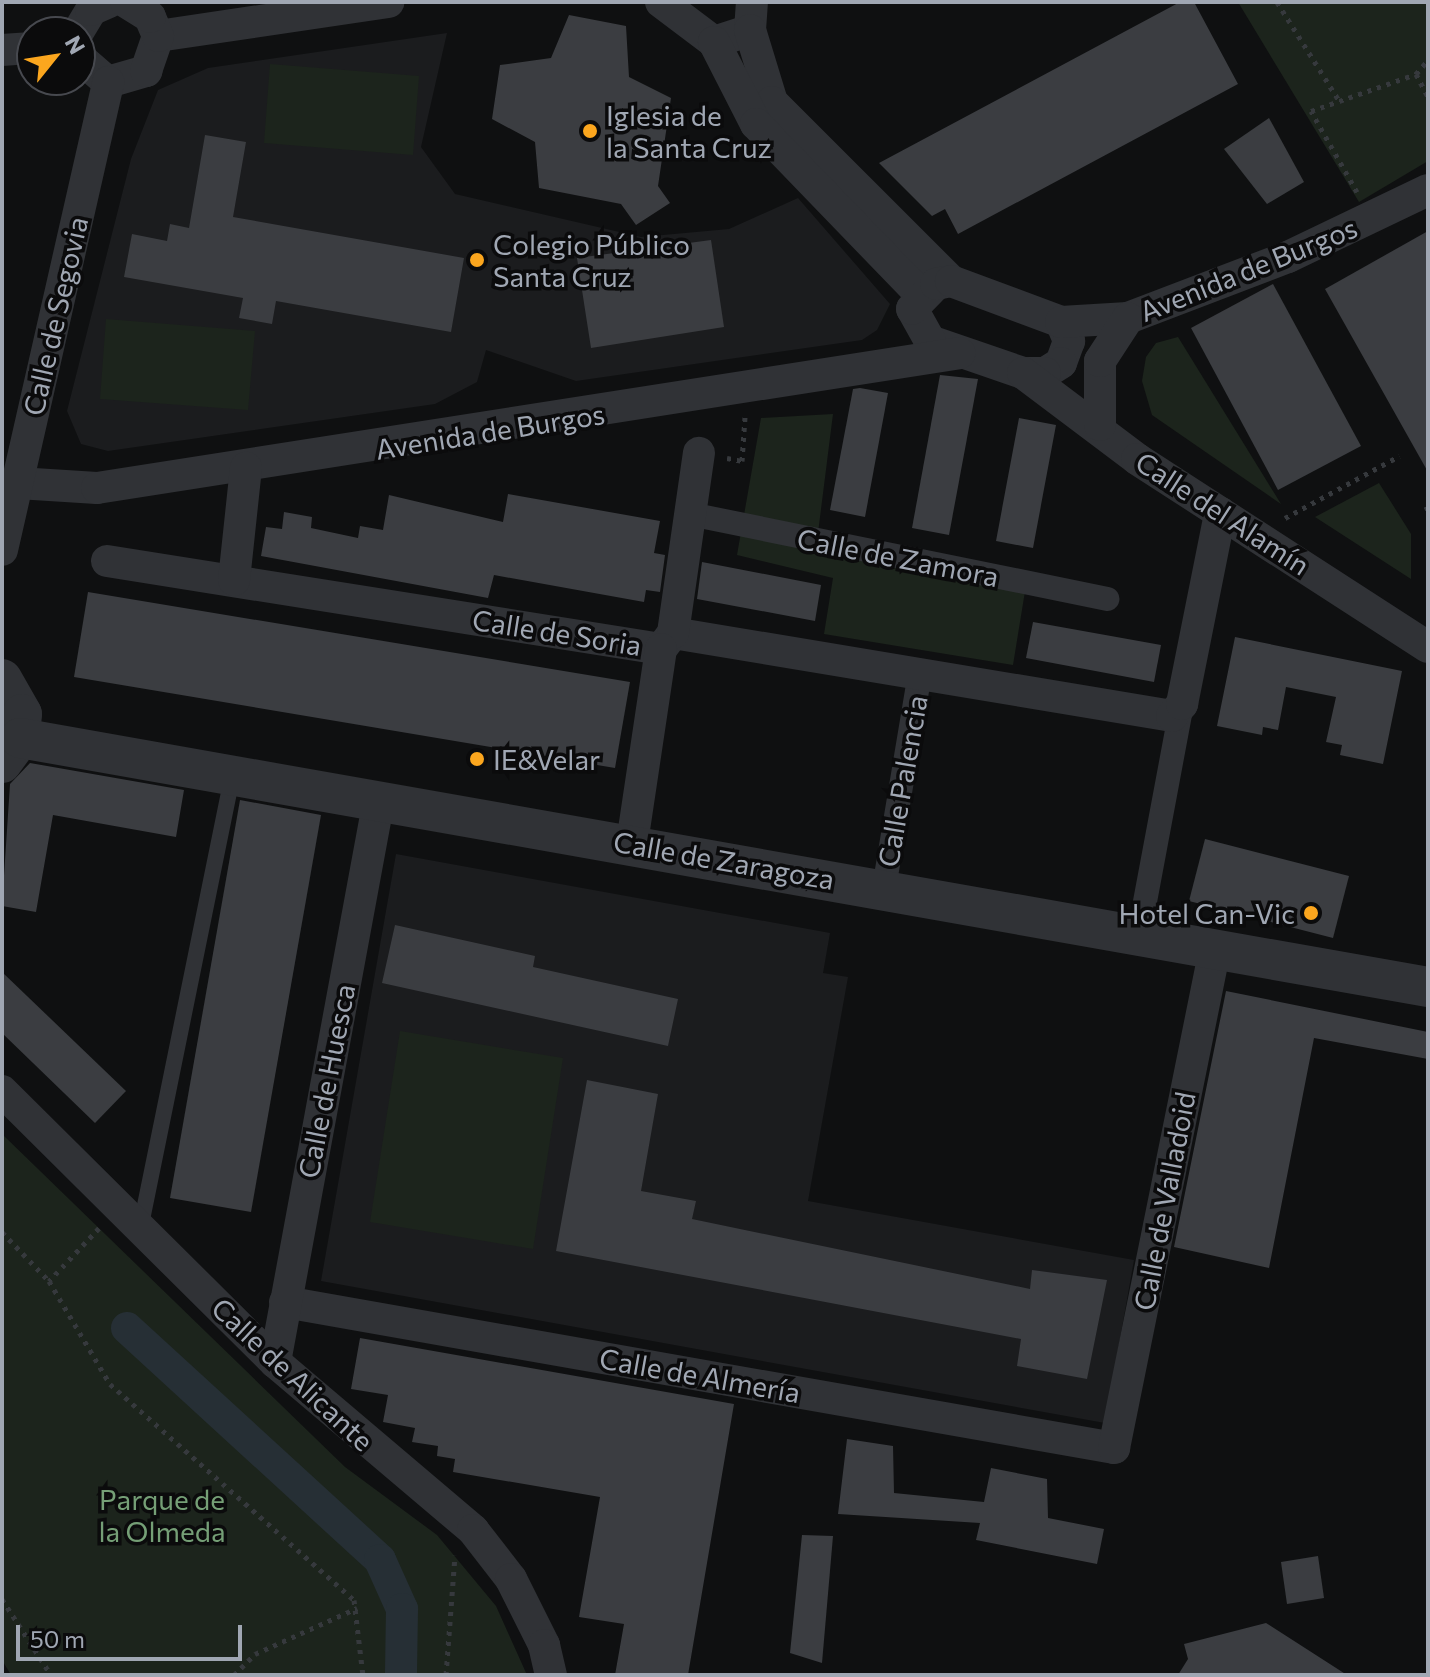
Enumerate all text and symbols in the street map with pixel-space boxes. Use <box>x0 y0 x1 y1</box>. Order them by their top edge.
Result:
north arrow <box>16 16 96 96</box>
text: N <box>60 31 91 59</box>
place label: Iglesia de la Santa Cruz <box>606 98 772 164</box>
marker: Iglesia de la Santa Cruz <box>581 122 599 140</box>
street label: Avenida de Burgos <box>1134 210 1362 328</box>
street label: Calle de Segovia <box>16 213 94 419</box>
place label: Colegio Público Santa Cruz <box>493 227 690 293</box>
marker: Colegio Público Santa Cruz <box>468 251 486 269</box>
street label: Avenida de Burgos <box>373 396 607 466</box>
street label: Calle del Alamín <box>1130 444 1316 582</box>
street label: Calle de Zamora <box>794 521 1002 593</box>
street label: Calle de Soria <box>470 602 644 662</box>
street label: Calle Palencia <box>870 692 934 870</box>
place label: IE&Velar <box>493 742 600 776</box>
marker: IE&Velar <box>468 750 486 768</box>
street label: Calle de Zaragoza <box>611 824 837 896</box>
place label: Hotel Can-Vic <box>1118 896 1295 930</box>
marker: Hotel Can-Vic <box>1302 904 1320 922</box>
street label: Calle de Huesca <box>291 981 361 1181</box>
street label: Calle de Valladoid <box>1126 1089 1202 1313</box>
street label: Calle de Alicante <box>205 1291 381 1457</box>
street label: Calle de Almería <box>597 1341 803 1409</box>
park label: Parque de la Olmeda <box>98 1482 226 1548</box>
scale bar <box>20 1609 246 1659</box>
text: 50 m <box>30 1624 85 1653</box>

